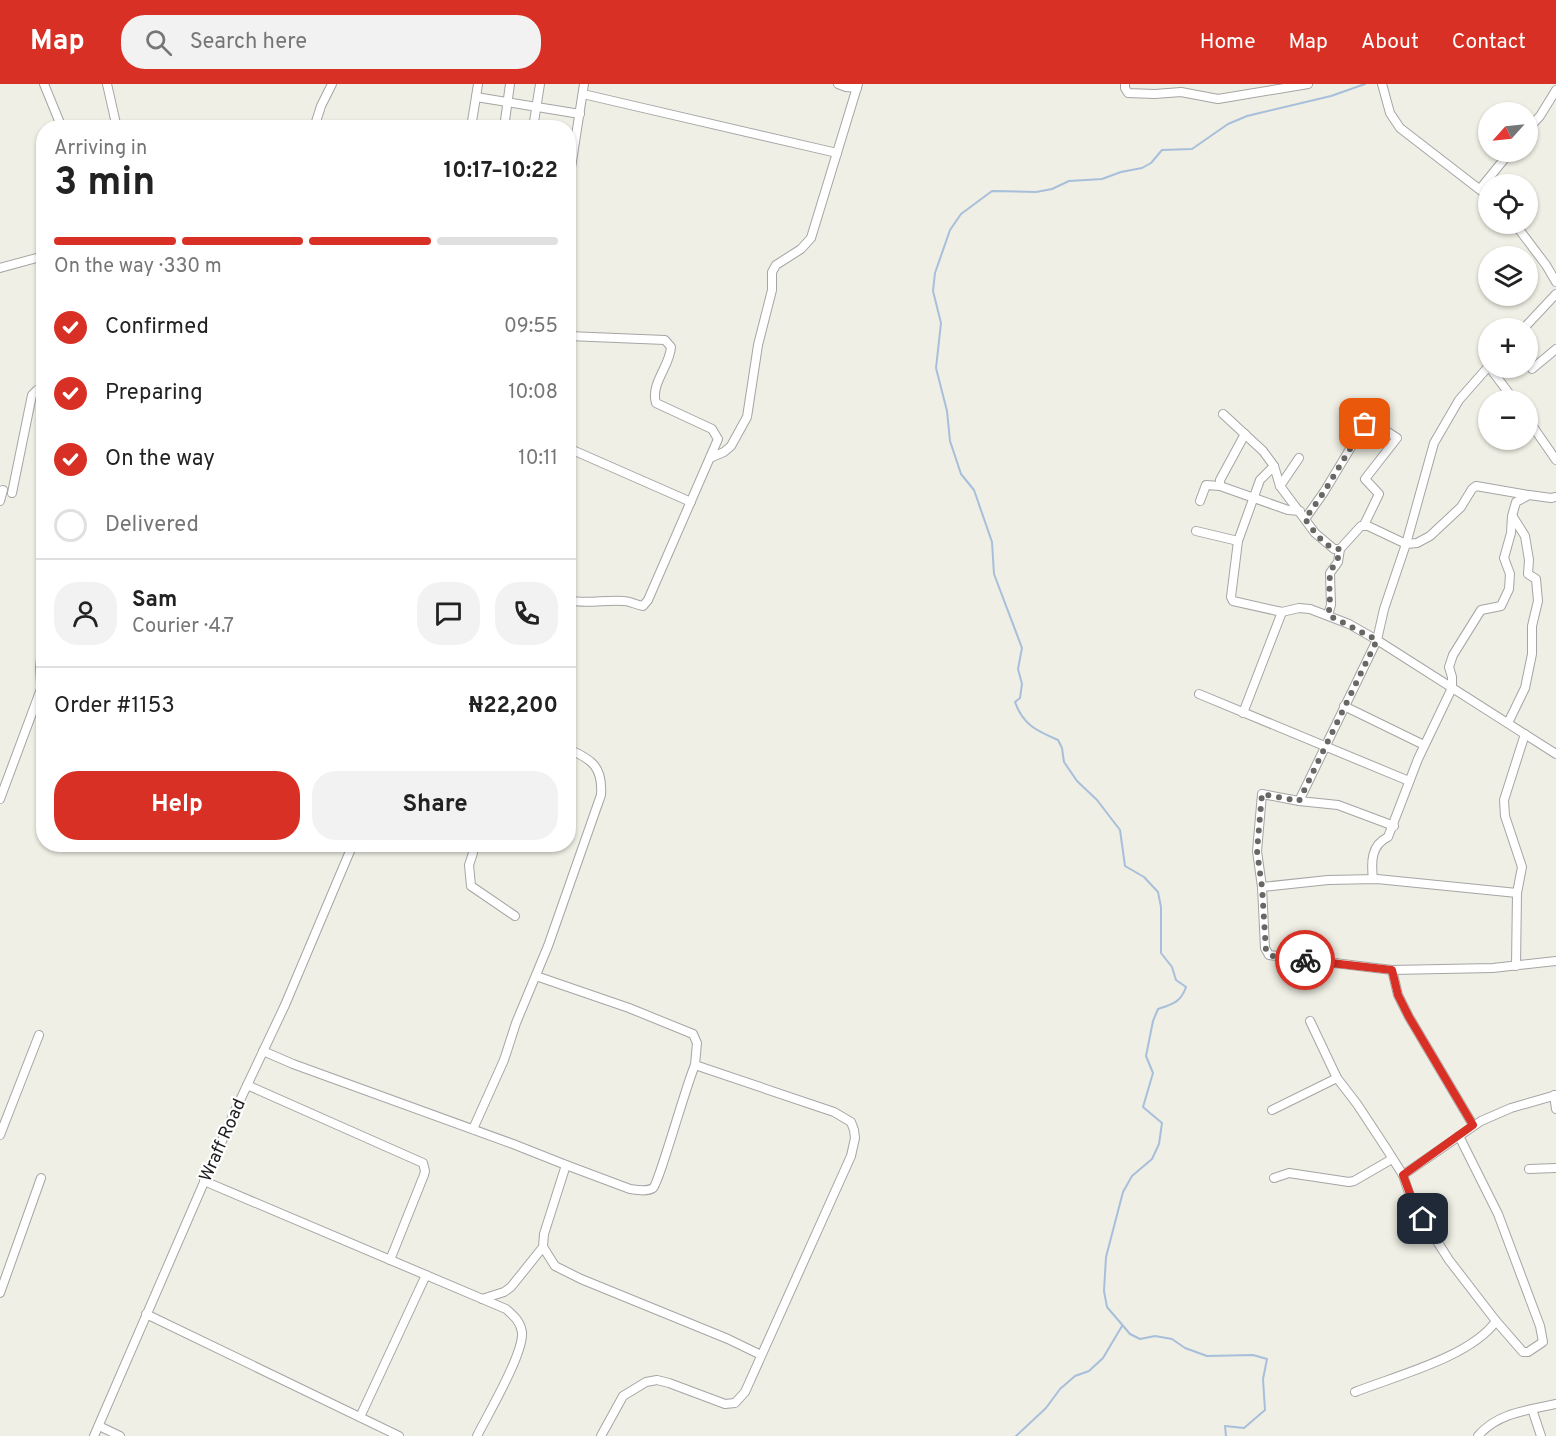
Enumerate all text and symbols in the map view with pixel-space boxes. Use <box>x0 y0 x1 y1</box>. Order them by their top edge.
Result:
search box <box>121 15 541 69</box>
text: Map <box>30 24 85 60</box>
icon: search <box>142 26 175 59</box>
text: Search here <box>190 29 307 56</box>
text: Home <box>1200 29 1256 56</box>
text: Map <box>1289 29 1328 56</box>
text: About <box>1361 29 1419 56</box>
text: Contact <box>1452 29 1526 56</box>
north arrow <box>1478 102 1538 162</box>
map controls <box>1478 102 1538 450</box>
text: Arriving in <box>54 136 147 162</box>
text: 10:17–10:22 <box>443 158 558 185</box>
text: 3 min <box>54 160 155 209</box>
button: locate <box>1478 174 1538 234</box>
button: layers <box>1478 246 1538 306</box>
text: On the way · 330 m <box>54 254 222 280</box>
icon: check <box>54 311 87 344</box>
text: Confirmed <box>105 314 209 341</box>
text: 09:55 <box>504 314 558 340</box>
button: + <box>1478 318 1538 378</box>
icon: check <box>54 377 87 410</box>
text: Preparing <box>105 380 203 407</box>
text: 10:08 <box>508 380 558 406</box>
button: − <box>1478 390 1538 450</box>
pin <box>1339 398 1390 449</box>
icon: bag <box>1348 407 1381 440</box>
icon: check <box>54 443 87 476</box>
text: On the way <box>105 446 215 473</box>
text: 10:11 <box>518 446 558 472</box>
text: Delivered <box>105 512 199 539</box>
button: person <box>54 582 117 645</box>
button: chat <box>417 582 480 645</box>
button: phone <box>495 582 558 645</box>
text: Sam <box>132 587 177 614</box>
text: Courier · 4.7 <box>132 614 234 640</box>
text: Order #1153 <box>54 693 175 720</box>
text: ₦22,200 <box>468 693 558 720</box>
button: Help <box>54 771 300 840</box>
button: Share <box>312 771 558 840</box>
courier <box>1275 930 1335 990</box>
icon: bike <box>1289 944 1322 977</box>
street label: Wraff Road <box>195 1096 252 1186</box>
pin <box>1397 1193 1448 1244</box>
icon: home <box>1406 1202 1439 1235</box>

